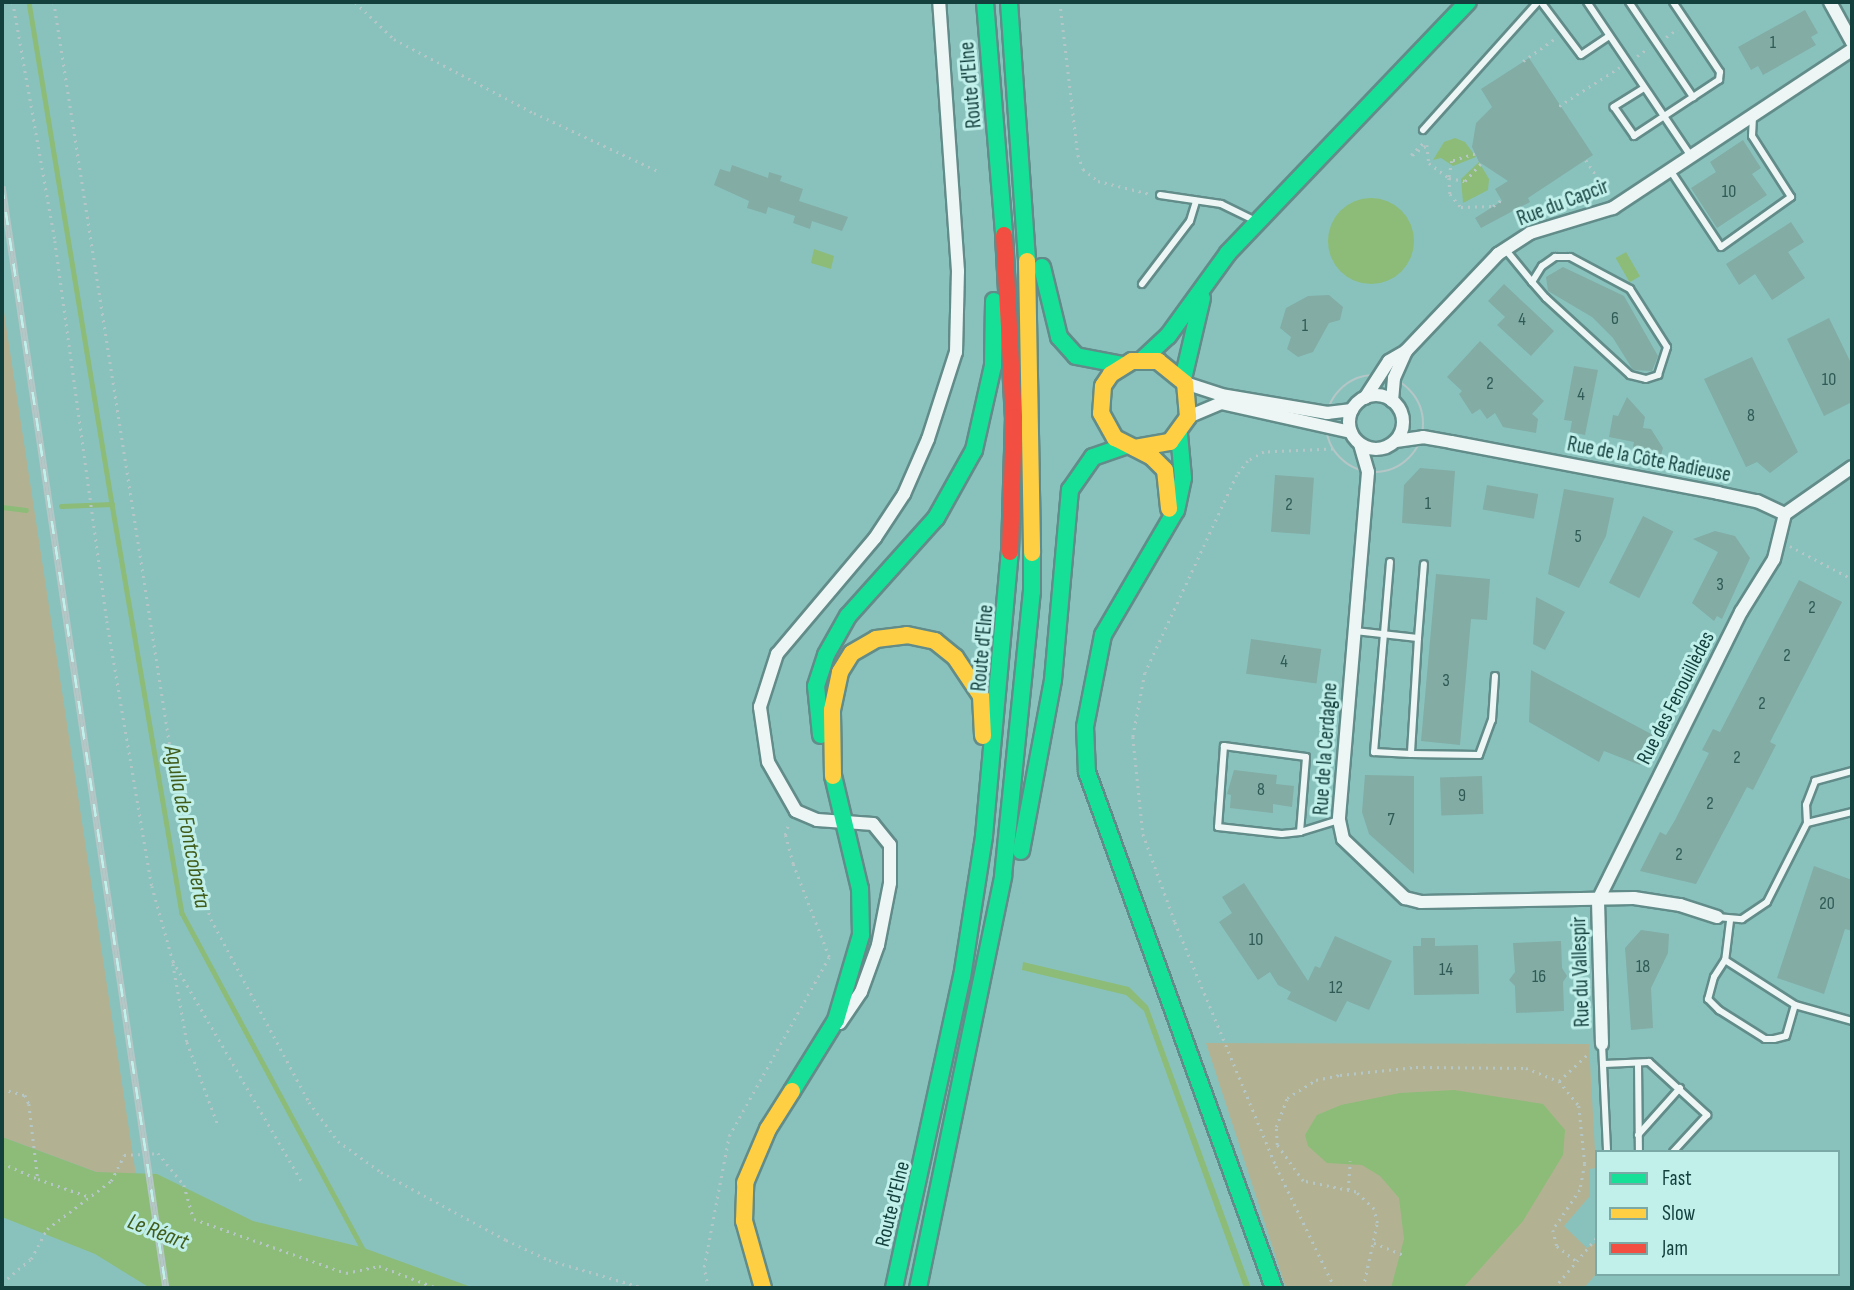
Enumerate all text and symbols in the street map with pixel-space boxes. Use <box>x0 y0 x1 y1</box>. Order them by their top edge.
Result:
house number: 1 <box>1770 32 1776 54</box>
street label: Route d'Elne <box>955 41 987 129</box>
street label: Rue du Capcir <box>1514 174 1612 232</box>
house number: 10 <box>1722 181 1736 203</box>
house number: 6 <box>1611 308 1619 330</box>
house number: 4 <box>1518 309 1526 331</box>
house number: 1 <box>1302 315 1308 337</box>
house number: 10 <box>1822 369 1836 391</box>
house number: 2 <box>1486 373 1494 395</box>
house number: 4 <box>1577 384 1585 406</box>
house number: 8 <box>1747 405 1755 427</box>
street label: Rue de la Côte Radieuse <box>1565 432 1733 488</box>
house number: 1 <box>1425 493 1431 515</box>
house number: 2 <box>1285 494 1293 516</box>
house number: 5 <box>1574 526 1582 548</box>
house number: 3 <box>1716 574 1724 596</box>
house number: 2 <box>1808 597 1816 619</box>
street label: Route d'Elne <box>967 604 999 692</box>
street label: Rue des Fenouillèdes <box>1632 627 1720 769</box>
house number: 2 <box>1783 645 1791 667</box>
house number: 4 <box>1280 651 1288 673</box>
house number: 3 <box>1442 670 1450 692</box>
street label: Rue de la Cerdagne <box>1309 682 1343 816</box>
house number: 2 <box>1758 693 1766 715</box>
water label: Agulla de Fontcoberta <box>158 743 216 911</box>
house number: 2 <box>1733 747 1741 769</box>
house number: 8 <box>1257 779 1265 801</box>
house number: 9 <box>1458 785 1466 807</box>
house number: 2 <box>1706 793 1714 815</box>
house number: 7 <box>1387 809 1395 831</box>
house number: 2 <box>1675 844 1683 866</box>
house number: 20 <box>1819 893 1835 915</box>
street label: Rue du Vallespir <box>1566 916 1596 1028</box>
house number: 10 <box>1249 929 1263 951</box>
house number: 18 <box>1636 956 1650 978</box>
house number: 14 <box>1439 959 1453 981</box>
house number: 16 <box>1532 966 1546 988</box>
house number: 12 <box>1329 977 1343 999</box>
legend <box>1595 1150 1840 1276</box>
street label: Route d'Elne <box>870 1159 916 1249</box>
text: Fast <box>1662 1166 1692 1191</box>
text: Slow <box>1662 1201 1695 1226</box>
water label: Le Réart <box>124 1208 192 1256</box>
text: Jam <box>1662 1236 1688 1261</box>

